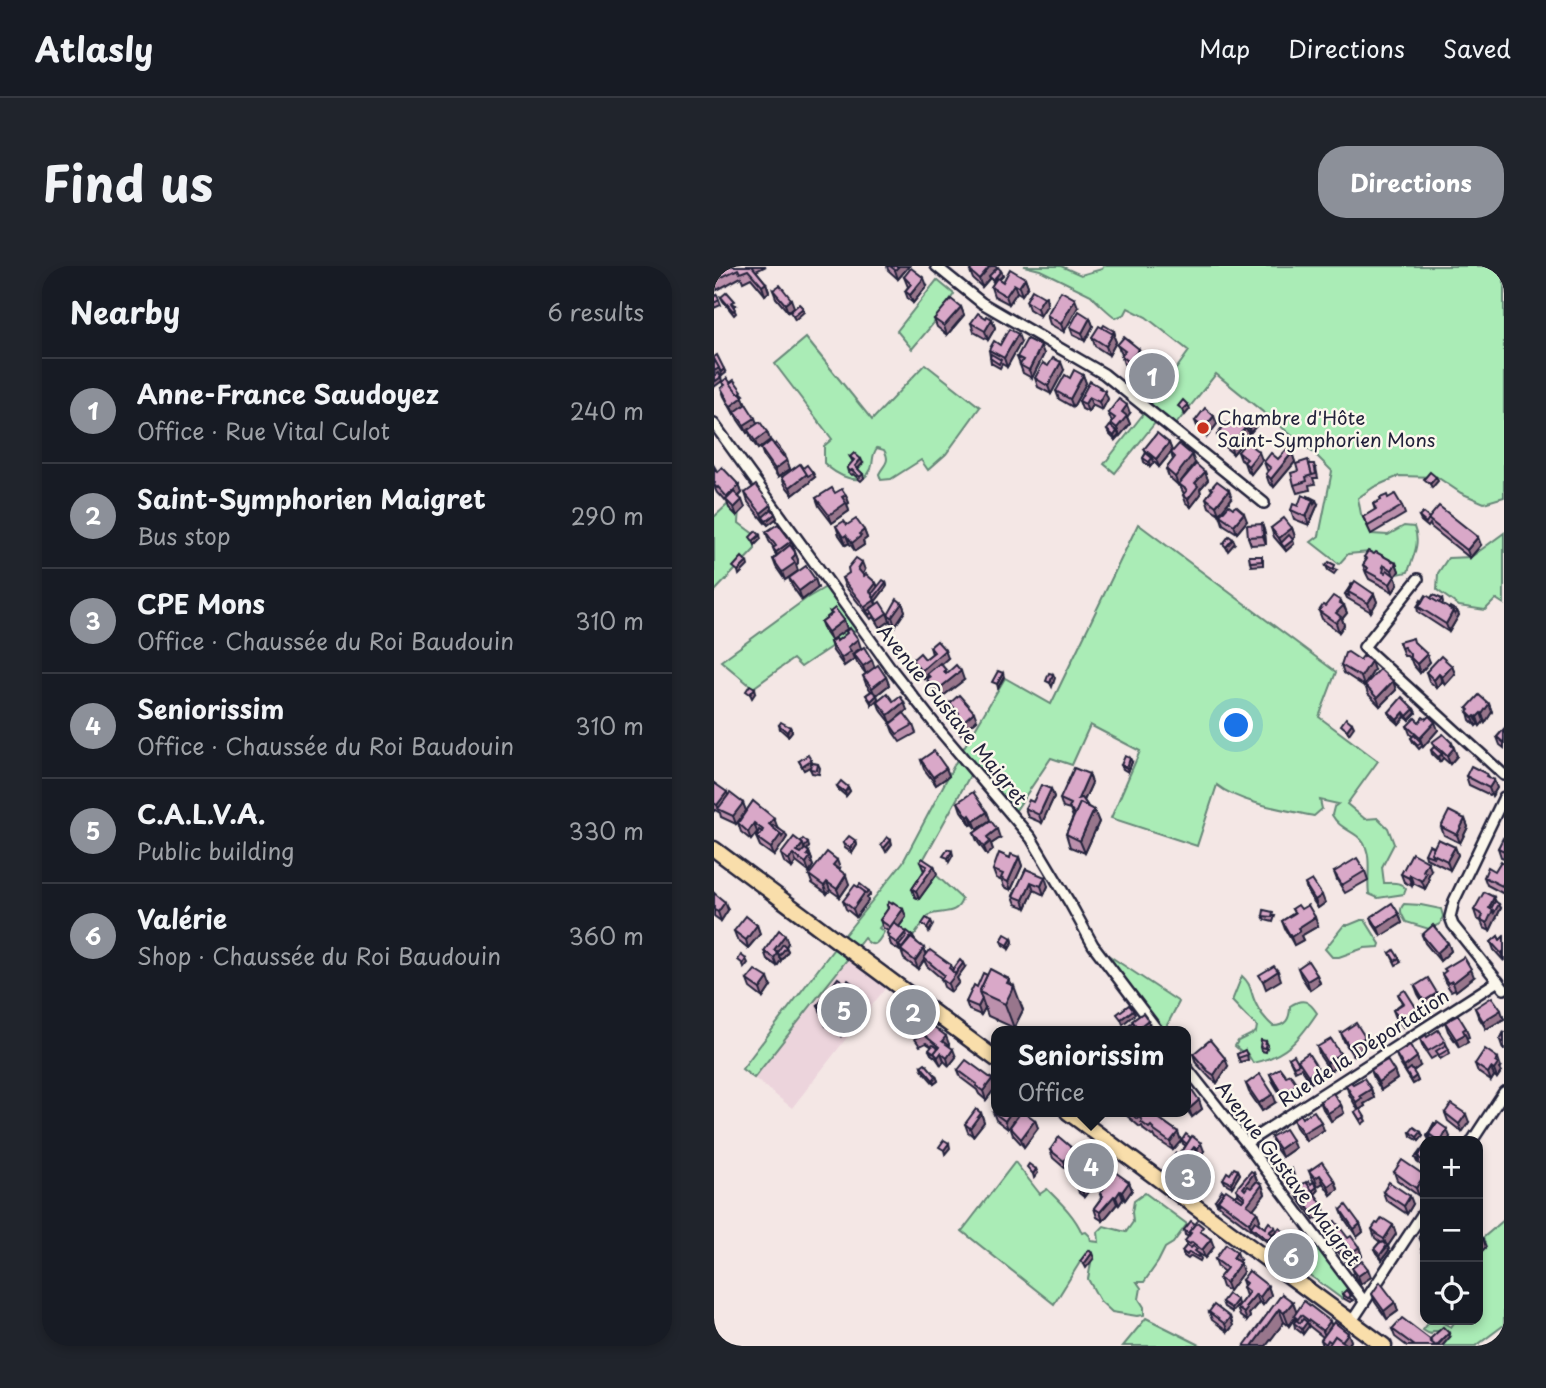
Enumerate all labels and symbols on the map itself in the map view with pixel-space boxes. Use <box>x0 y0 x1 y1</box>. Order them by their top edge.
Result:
pin: 1 <box>1129 350 1175 402</box>
place label: Chambre d'Hôte Saint-Symphorien Mons <box>1217 403 1435 453</box>
marker: Chambre d'Hôte Saint-Symphorien Mons <box>1195 420 1211 436</box>
street label: Avenue Gustave Maigret <box>871 618 1035 811</box>
your location <box>1219 708 1253 742</box>
street label: Rue de la Déportation <box>1272 981 1454 1113</box>
pin: 5 <box>821 984 867 1036</box>
pin: 2 <box>890 986 936 1038</box>
street label: Avenue Gustave Maigret <box>1210 1075 1368 1272</box>
pin: 4 <box>1068 1140 1114 1192</box>
pin: 3 <box>1165 1151 1211 1203</box>
pin: 6 <box>1268 1230 1314 1282</box>

